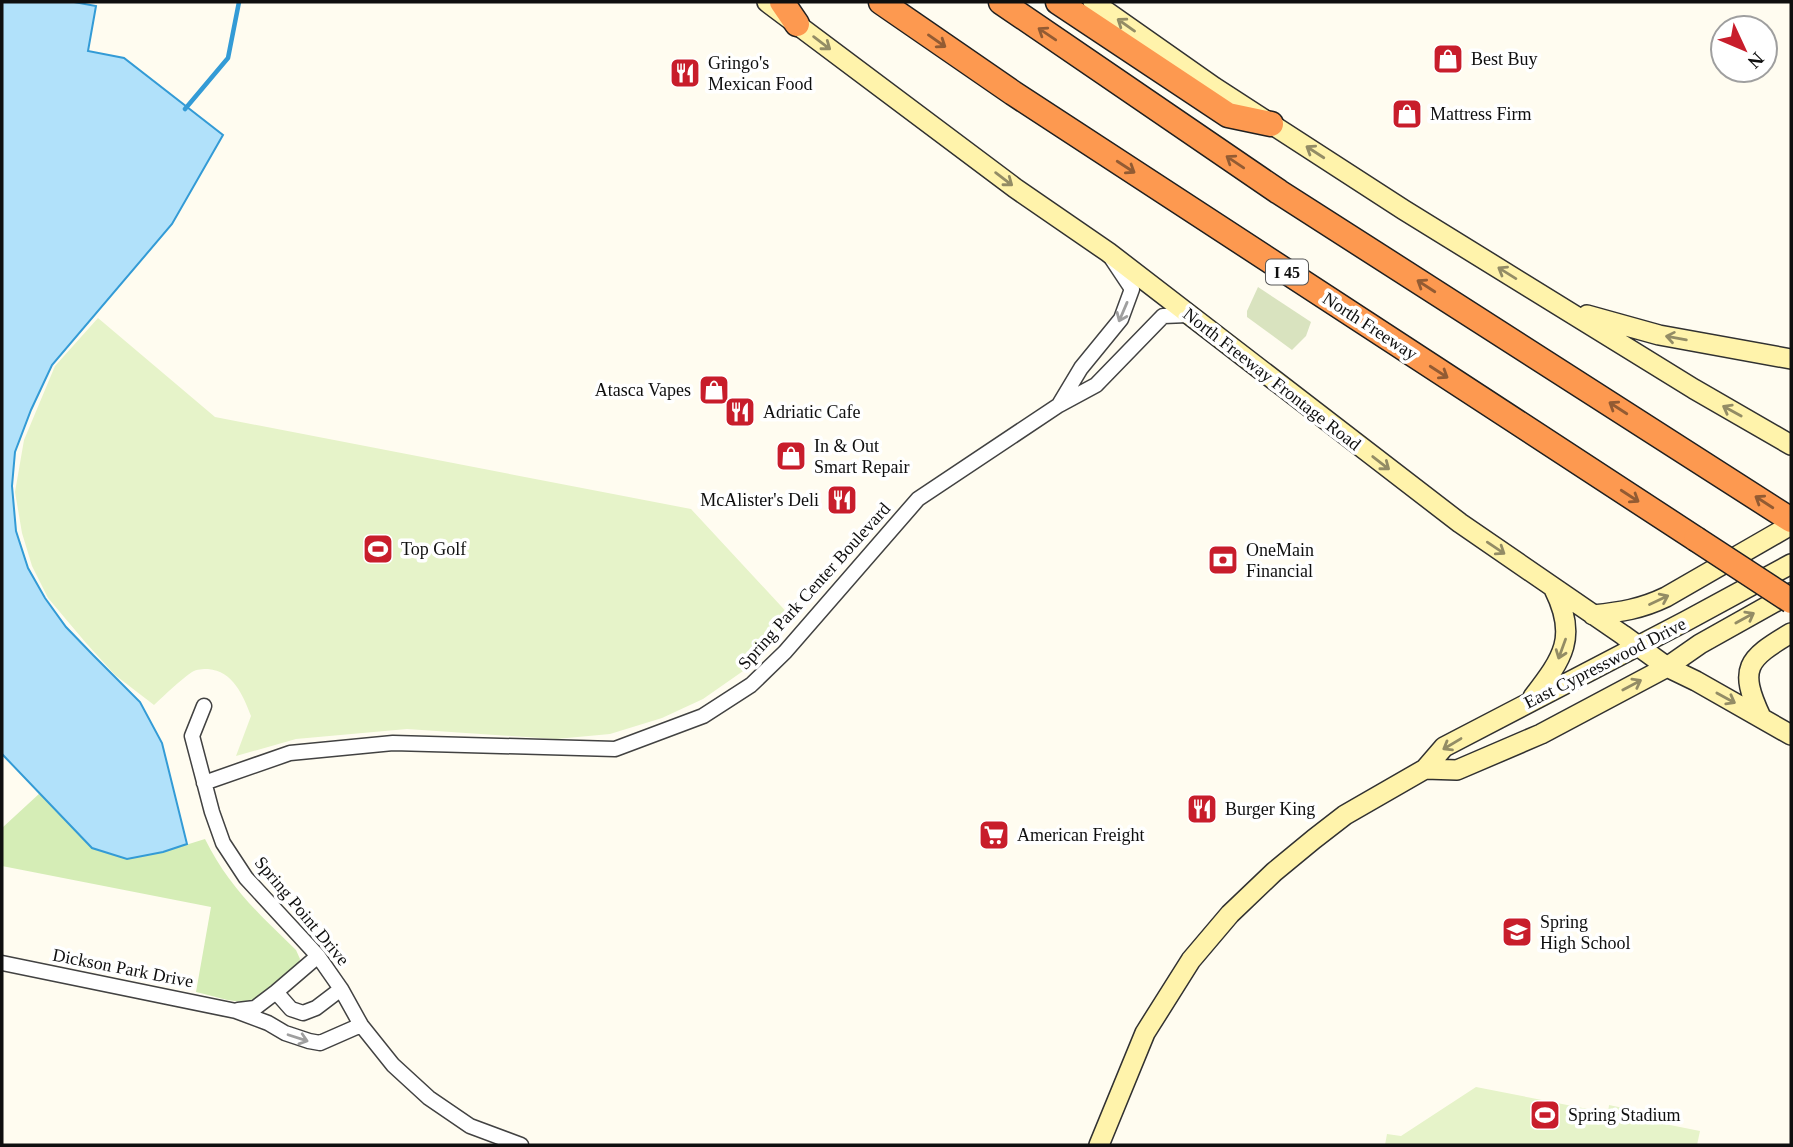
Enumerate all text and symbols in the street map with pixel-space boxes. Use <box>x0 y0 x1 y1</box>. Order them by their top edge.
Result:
north arrow <box>1709 14 1779 84</box>
one-way arrow <box>1117 18 1136 32</box>
one-way arrow <box>1038 26 1058 40</box>
one-way arrow <box>927 34 946 48</box>
one-way arrow <box>812 35 831 50</box>
shop icon: Best Buy <box>1431 42 1465 76</box>
text: N <box>1743 48 1768 73</box>
place label: Best Buy <box>1471 49 1538 69</box>
place label: Gringo's Mexican Food <box>708 53 812 94</box>
restaurant icon: Gringo's Mexican Food <box>668 56 702 90</box>
shop icon: Mattress Firm <box>1390 97 1424 131</box>
place label: Mattress Firm <box>1430 104 1532 124</box>
one-way arrow <box>1305 145 1325 159</box>
one-way arrow <box>1226 155 1245 169</box>
one-way arrow <box>1116 160 1135 174</box>
one-way arrow <box>994 172 1012 187</box>
road number: I 45 <box>1266 260 1308 284</box>
one-way arrow <box>1498 266 1518 280</box>
one-way arrow <box>1417 278 1436 293</box>
street label: North Freeway <box>1319 288 1421 364</box>
one-way arrow <box>1116 301 1129 322</box>
street label: North Freeway Frontage Road <box>1179 304 1365 454</box>
one-way arrow <box>1665 331 1688 344</box>
one-way arrow <box>1429 365 1449 379</box>
shop icon: Atasca Vapes <box>697 373 731 407</box>
place label: Atasca Vapes <box>595 380 691 400</box>
restaurant icon: Adriatic Cafe <box>723 395 757 429</box>
one-way arrow <box>1608 401 1628 415</box>
place label: Adriatic Cafe <box>763 402 860 422</box>
one-way arrow <box>1722 404 1743 417</box>
place label: In & Out Smart Repair <box>814 436 909 477</box>
shop icon: In & Out Smart Repair <box>774 439 808 473</box>
one-way arrow <box>1372 456 1390 471</box>
restaurant icon: McAlister's Deli <box>825 483 859 517</box>
one-way arrow <box>1620 489 1639 504</box>
place label: McAlister's Deli <box>700 490 819 510</box>
one-way arrow <box>1755 495 1774 510</box>
street label: Spring Park Center Boulevard <box>734 499 894 673</box>
sports icon: Top Golf <box>361 532 395 566</box>
place label: Top Golf <box>401 539 466 559</box>
place label: OneMain Financial <box>1246 540 1314 581</box>
one-way arrow <box>1486 541 1505 555</box>
bank icon: OneMain Financial <box>1206 543 1240 577</box>
one-way arrow <box>1648 593 1669 606</box>
one-way arrow <box>1734 611 1755 624</box>
street label: East Cypresswood Drive <box>1521 613 1689 713</box>
one-way arrow <box>1555 638 1567 659</box>
one-way arrow <box>1622 678 1642 692</box>
one-way arrow <box>1715 692 1736 705</box>
one-way arrow <box>1443 737 1463 751</box>
restaurant icon: Burger King <box>1185 792 1219 826</box>
place label: Burger King <box>1225 799 1315 819</box>
supermarket icon: American Freight <box>977 818 1011 852</box>
place label: American Freight <box>1017 825 1144 845</box>
street label: Spring Point Drive <box>251 852 353 970</box>
place label: Spring High School <box>1540 912 1631 953</box>
school or university icon: Spring High School <box>1500 915 1534 949</box>
street label: Dickson Park Drive <box>51 945 195 991</box>
one-way arrow <box>286 1033 308 1045</box>
sports icon: Spring Stadium <box>1528 1098 1562 1132</box>
place label: Spring Stadium <box>1568 1105 1681 1125</box>

